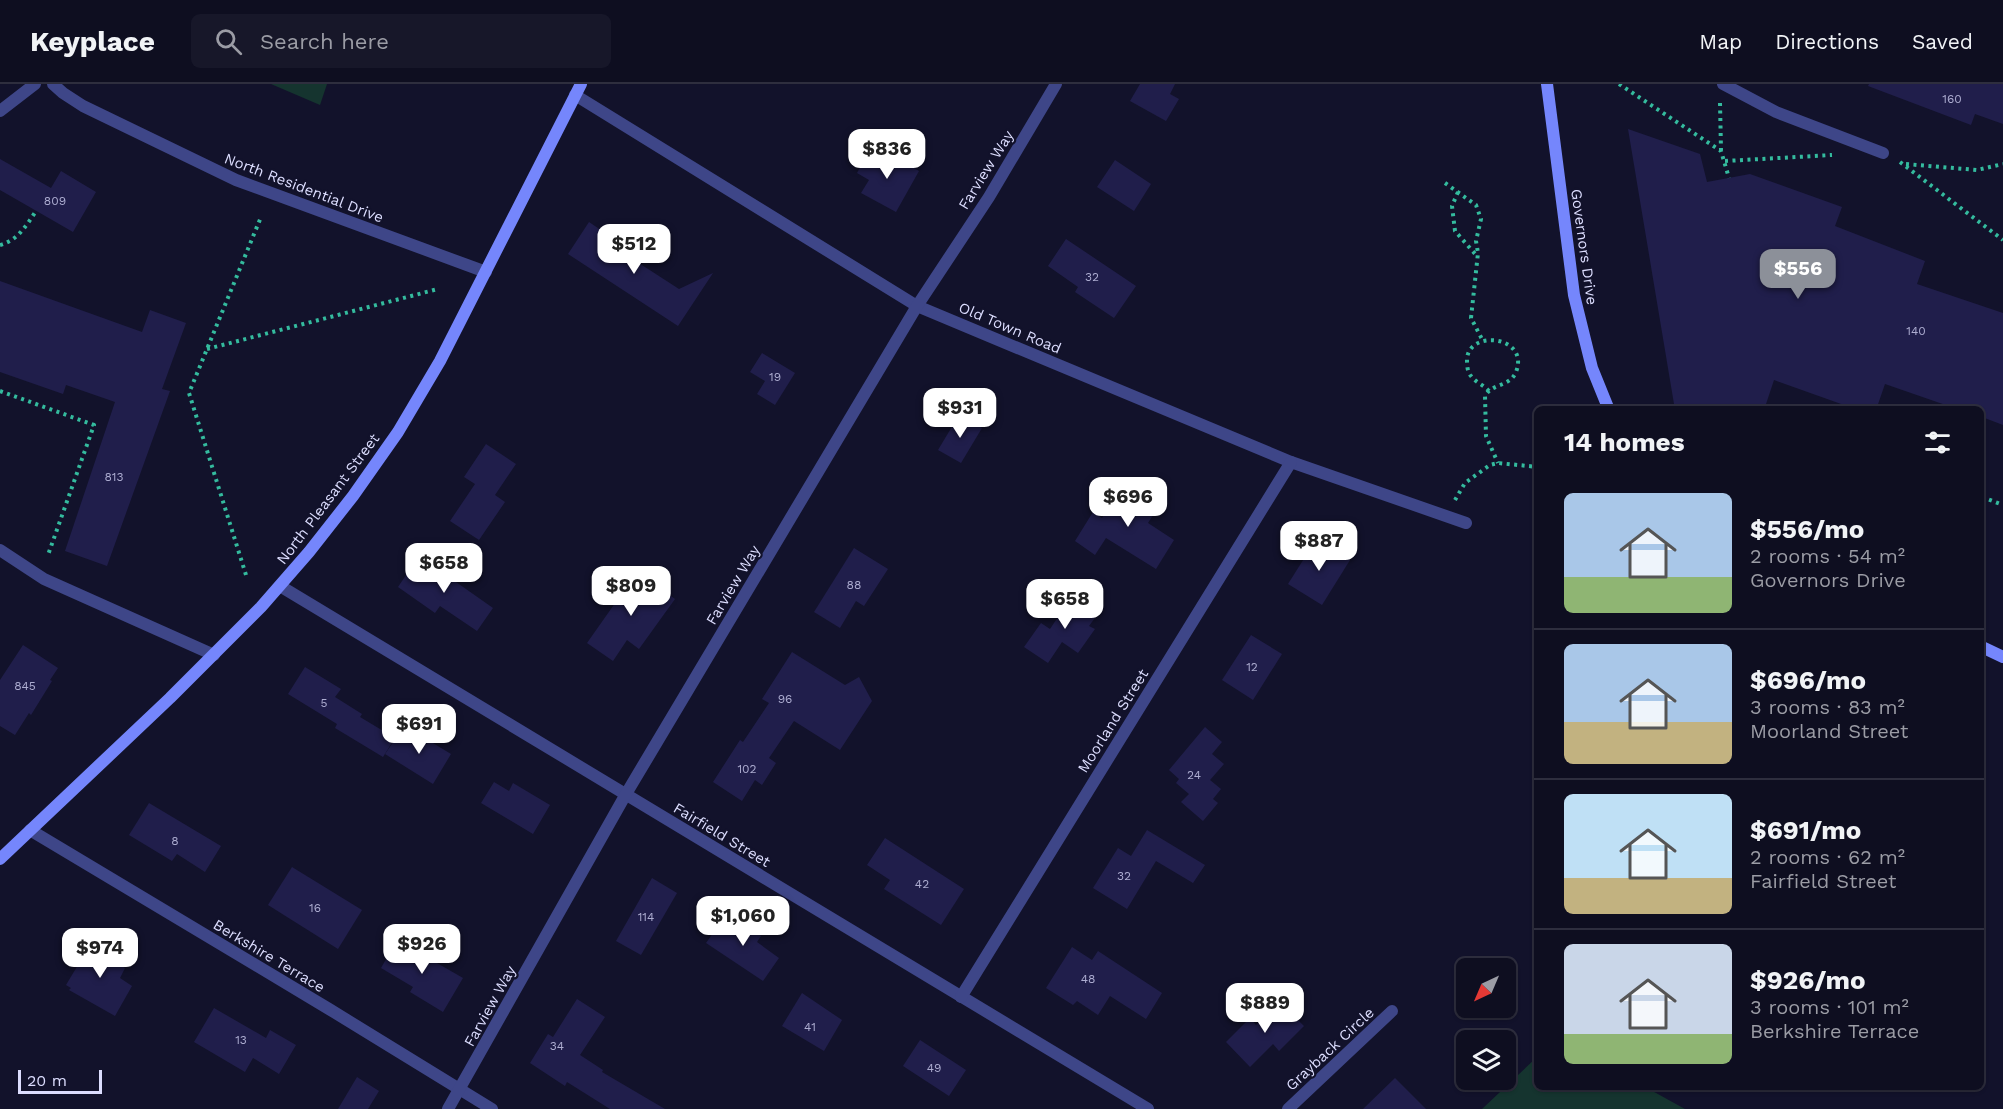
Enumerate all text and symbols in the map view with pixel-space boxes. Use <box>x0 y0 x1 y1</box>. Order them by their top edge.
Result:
search box <box>191 14 611 68</box>
text: Keyplace <box>30 25 155 58</box>
icon: search <box>212 25 245 58</box>
text: Search here <box>260 29 389 54</box>
text: Map <box>1699 29 1742 54</box>
text: Directions <box>1775 29 1879 54</box>
text: Saved <box>1912 29 1973 54</box>
house number: 160 <box>1942 92 1962 106</box>
street label: Farview Way <box>955 127 1018 213</box>
pin: $836 <box>851 129 923 180</box>
text: $836 <box>862 136 912 160</box>
street label: North Residential Drive <box>222 149 386 227</box>
street label: Governors Drive <box>1567 188 1601 306</box>
house number: 809 <box>44 194 66 208</box>
pin: $512 <box>598 224 670 275</box>
text: $512 <box>611 231 657 255</box>
pin: $556 <box>1762 249 1834 300</box>
text: $556 <box>1774 256 1822 280</box>
house number: 32 <box>1085 270 1099 284</box>
street label: Old Town Road <box>956 298 1064 358</box>
house number: 140 <box>1906 324 1926 338</box>
house number: 19 <box>769 370 781 384</box>
pin: $931 <box>924 388 996 439</box>
text: $931 <box>937 395 983 419</box>
icon: filters <box>1921 426 1954 459</box>
text: 14 homes <box>1564 427 1685 457</box>
street label: North Pleasant Street <box>273 429 384 568</box>
house number: 813 <box>104 470 124 484</box>
pin: $696 <box>1092 477 1164 528</box>
text: $696 <box>1103 484 1153 508</box>
text: $556/mo <box>1750 514 1864 544</box>
icon: home <box>1612 517 1684 589</box>
pin: $887 <box>1283 521 1355 572</box>
text: $887 <box>1294 528 1344 552</box>
street label: Farview Way <box>702 542 764 628</box>
pin: $658 <box>408 543 480 594</box>
text: 2 rooms · 54 m² <box>1750 544 1905 568</box>
text: $658 <box>419 550 469 574</box>
pin: $809 <box>595 566 667 617</box>
text: Governors Drive <box>1750 568 1906 592</box>
text: $809 <box>606 573 656 597</box>
house number: 88 <box>847 578 861 592</box>
pin: $658 <box>1029 579 1101 630</box>
text: $658 <box>1040 586 1090 610</box>
house number: 12 <box>1246 660 1258 674</box>
street label: Moorland Street <box>1074 665 1152 776</box>
text: $696/mo <box>1750 665 1866 695</box>
icon: home <box>1612 668 1684 740</box>
house number: 845 <box>14 679 36 693</box>
house number: 96 <box>778 692 792 706</box>
text: 3 rooms · 83 m² <box>1750 695 1905 719</box>
house number: 5 <box>321 696 328 710</box>
pin: $691 <box>383 704 455 755</box>
text: $691 <box>396 711 442 735</box>
text: Moorland Street <box>1750 719 1908 743</box>
house number: 102 <box>737 762 757 776</box>
house number: 24 <box>1187 768 1201 782</box>
street label: Fairfield Street <box>670 799 774 871</box>
text: $691/mo <box>1750 815 1861 845</box>
icon: home <box>1612 818 1684 890</box>
house number: 8 <box>171 834 179 848</box>
text: 2 rooms · 62 m² <box>1750 845 1905 869</box>
house number: 32 <box>1117 869 1131 883</box>
text: Fairfield Street <box>1750 869 1896 893</box>
house number: 42 <box>915 877 929 891</box>
pin: $1,060 <box>694 896 792 947</box>
house number: 16 <box>309 901 321 915</box>
text: $1,060 <box>710 903 776 927</box>
house number: 114 <box>638 910 654 924</box>
street label: Berkshire Terrace <box>210 916 328 996</box>
pin: $926 <box>386 924 458 975</box>
pin: $974 <box>64 928 136 979</box>
text: $926 <box>397 931 447 955</box>
text: $974 <box>76 935 124 959</box>
north arrow <box>1456 958 1516 1018</box>
map controls <box>1456 958 1516 1090</box>
street label: Farview Way <box>460 962 520 1050</box>
text: $926/mo <box>1750 965 1866 995</box>
icon: home <box>1612 968 1684 1040</box>
house number: 48 <box>1081 972 1095 986</box>
pin: $889 <box>1229 983 1301 1034</box>
text: $889 <box>1240 990 1290 1014</box>
text: 3 rooms · 101 m² <box>1750 995 1909 1019</box>
street label: Grayback Circle <box>1282 1004 1378 1094</box>
text: Berkshire Terrace <box>1750 1019 1919 1043</box>
house number: 41 <box>804 1020 816 1034</box>
button: layers <box>1456 1030 1516 1090</box>
house number: 13 <box>235 1033 247 1047</box>
house number: 34 <box>550 1039 564 1053</box>
house number: 49 <box>927 1061 941 1075</box>
scale bar <box>18 1067 102 1094</box>
text: 20 m <box>27 1071 67 1090</box>

